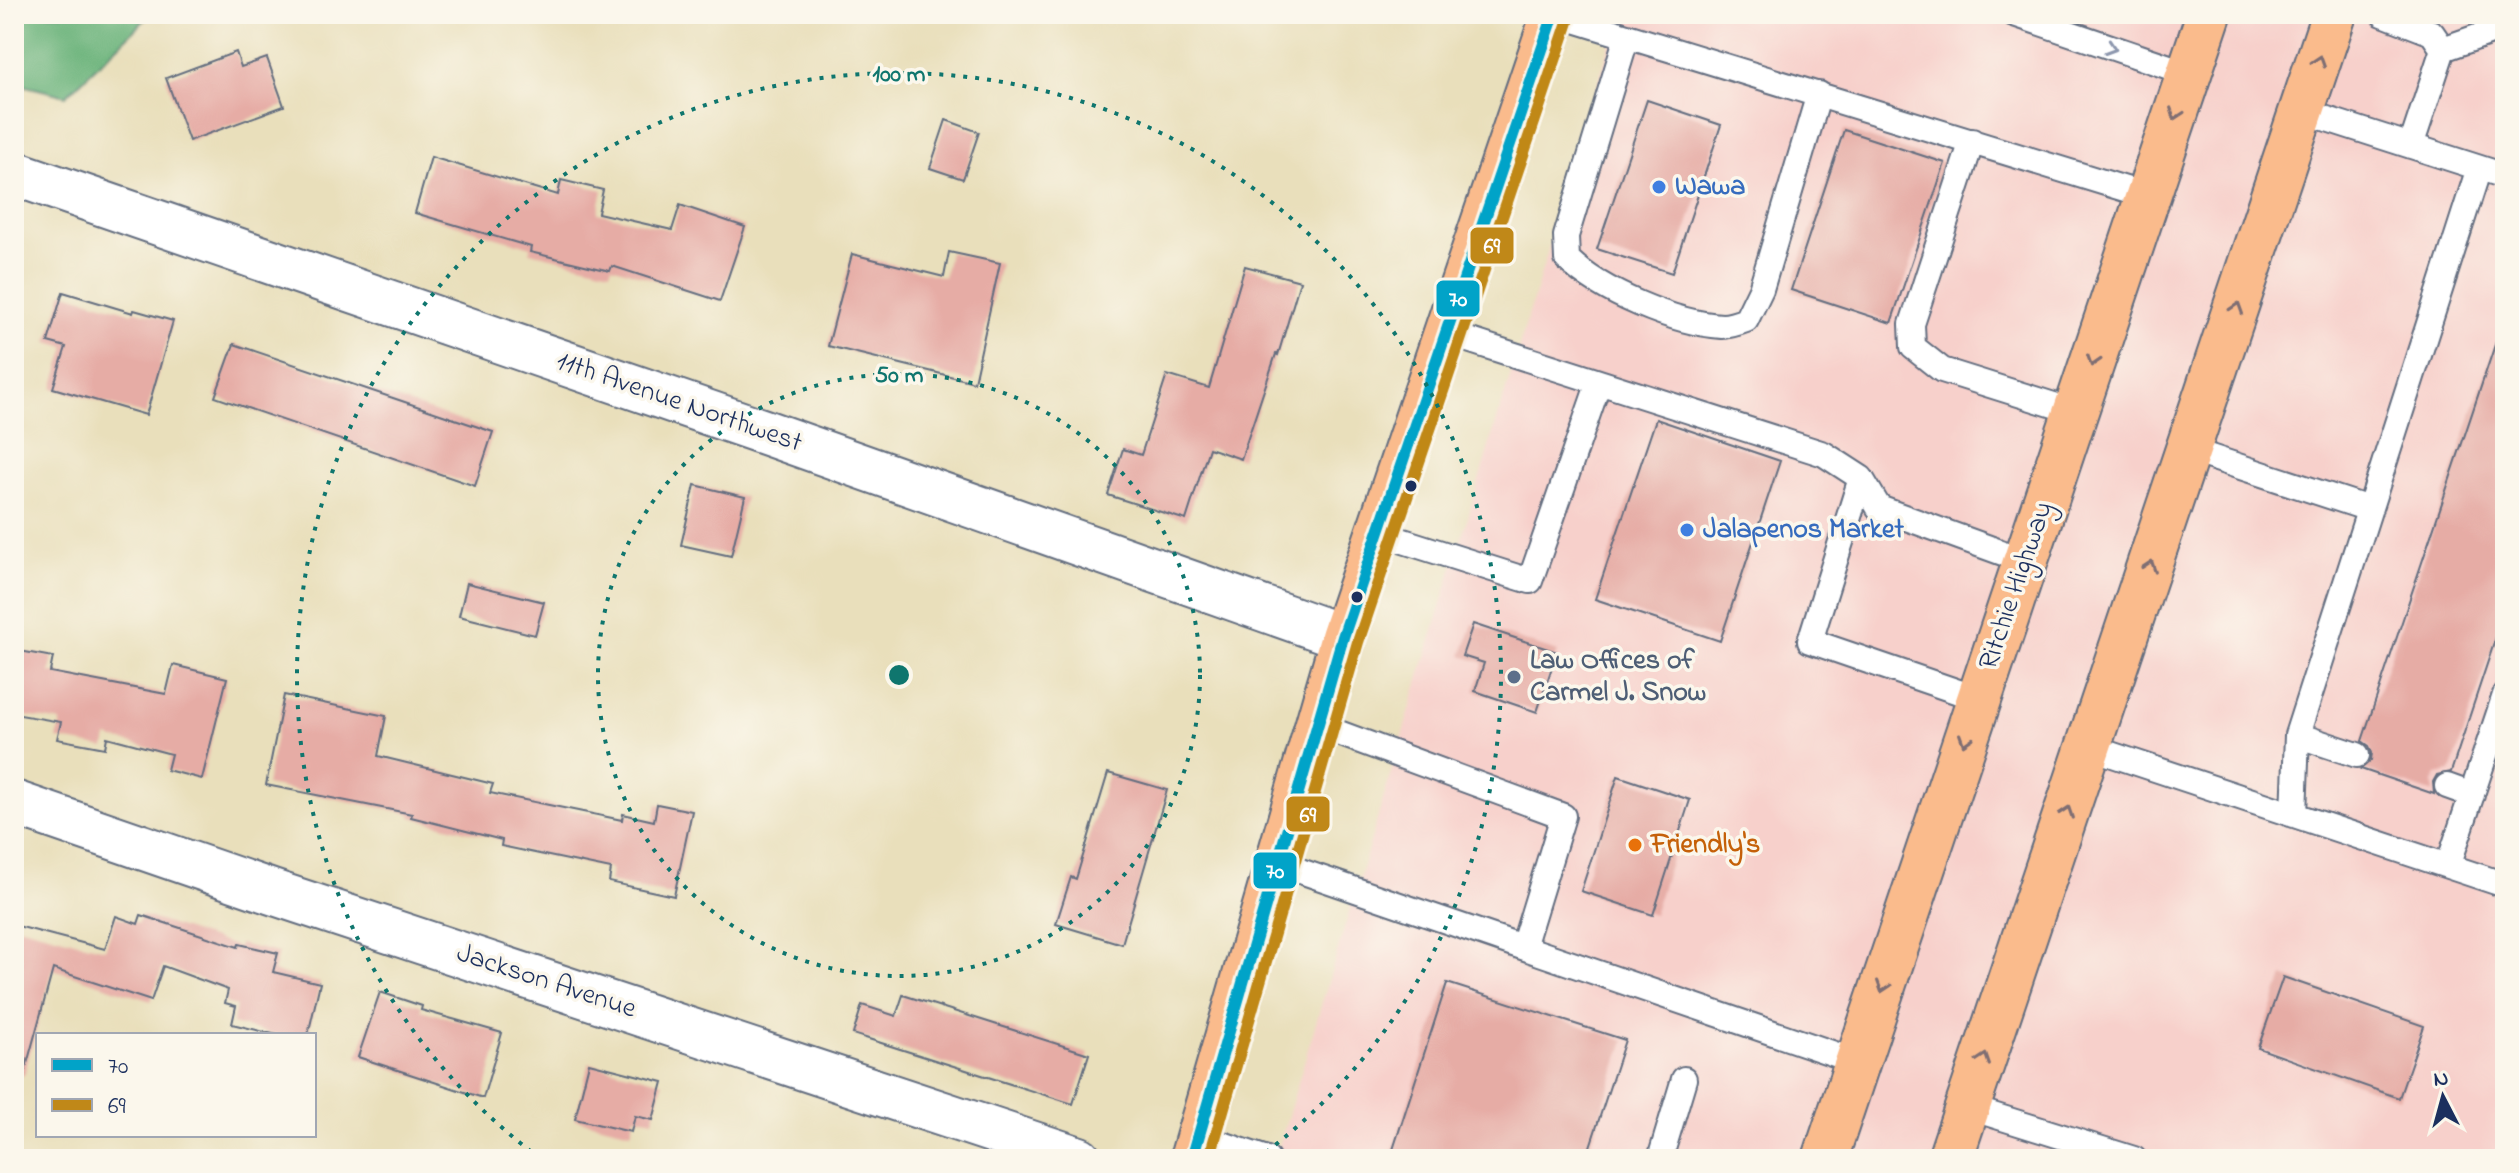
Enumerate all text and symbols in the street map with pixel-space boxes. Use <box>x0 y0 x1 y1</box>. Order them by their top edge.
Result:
one-way arrow <box>2103 38 2117 54</box>
one-way arrow <box>2309 55 2325 69</box>
text: 100 m <box>873 58 926 93</box>
one-way arrow <box>2169 107 2185 121</box>
place label: Wawa <box>1675 167 1745 208</box>
marker: Wawa <box>1650 178 1668 196</box>
line badge: 69 <box>1469 226 1515 265</box>
text: 69 <box>1484 232 1501 264</box>
line badge: 70 <box>1435 279 1481 318</box>
text: 70 <box>1449 285 1468 317</box>
one-way arrow <box>2228 301 2244 315</box>
street label: 11th Avenue Northwest <box>551 342 807 464</box>
one-way arrow <box>2086 353 2102 367</box>
text: 50 m <box>875 359 924 394</box>
unlabelled marker <box>1403 478 1419 494</box>
street label: Ritchie Highway <box>1969 496 2065 676</box>
place label: Jalapenos Market <box>1703 510 1905 551</box>
marker: Jalapenos Market <box>1678 521 1696 539</box>
one-way arrow <box>2141 560 2157 574</box>
unlabelled marker <box>1349 589 1365 605</box>
place label: Law Offices of Carmel J. Snow <box>1530 641 1706 714</box>
centre of rings <box>885 661 913 689</box>
marker: Law Offices of Carmel J. Snow <box>1505 668 1523 686</box>
one-way arrow <box>1959 732 1975 746</box>
line badge: 69 <box>1285 795 1331 833</box>
text: 69 <box>1300 801 1317 833</box>
one-way arrow <box>2058 806 2074 820</box>
place label: Friendly's <box>1649 825 1760 866</box>
marker: Friendly's <box>1626 836 1644 854</box>
line badge: 70 <box>1252 851 1298 890</box>
text: 70 <box>1266 857 1285 889</box>
street label: Jackson Avenue <box>451 934 642 1031</box>
one-way arrow <box>1876 979 1892 993</box>
legend <box>36 1033 316 1137</box>
text: 70 <box>108 1050 128 1085</box>
one-way arrow <box>1974 1052 1990 1066</box>
north arrow <box>2403 1057 2483 1137</box>
text: N <box>2432 1063 2450 1097</box>
text: 69 <box>108 1090 127 1125</box>

